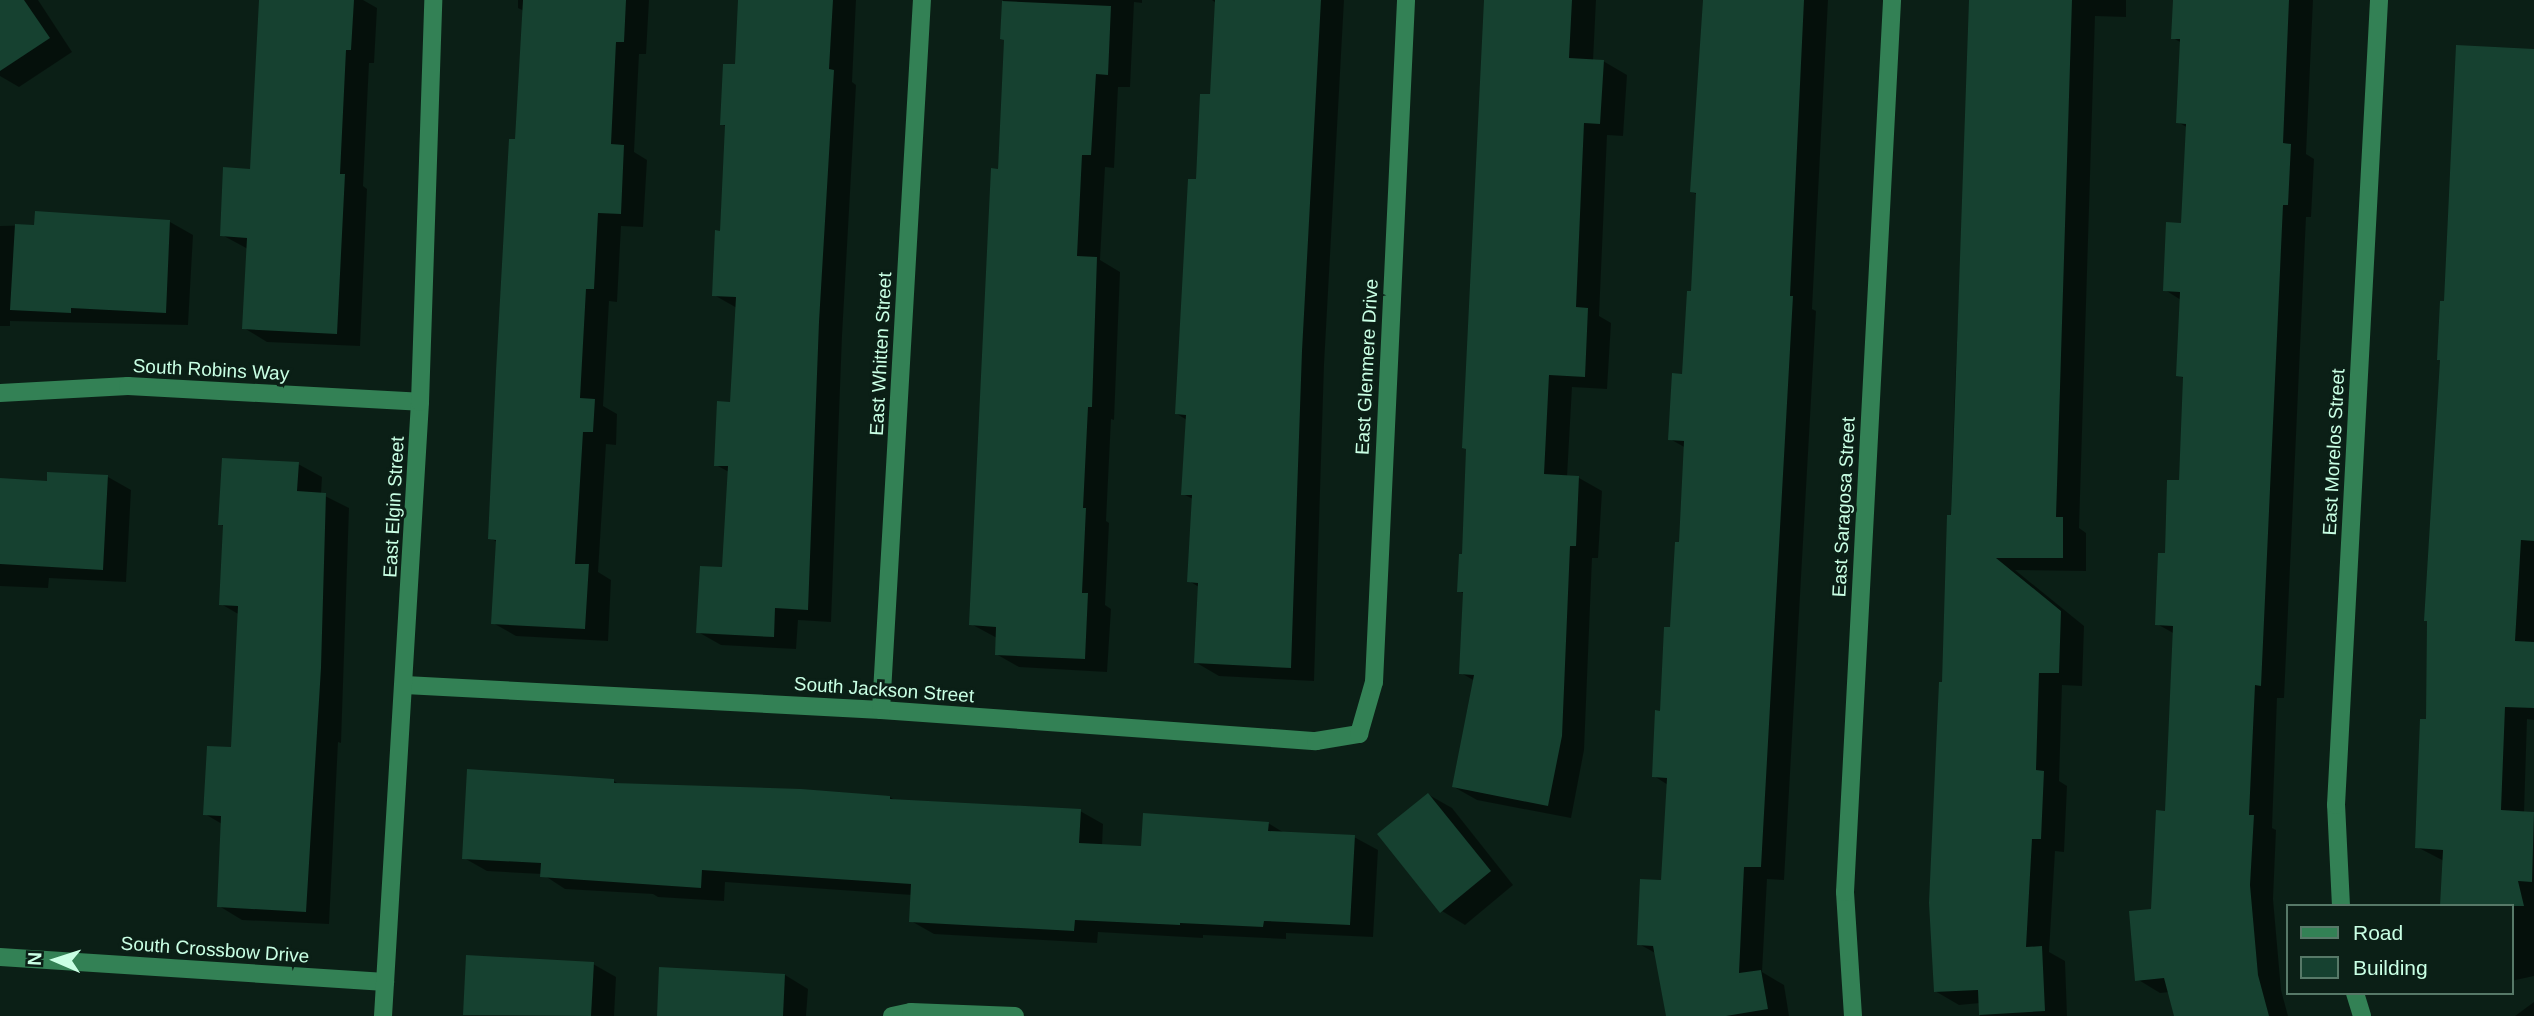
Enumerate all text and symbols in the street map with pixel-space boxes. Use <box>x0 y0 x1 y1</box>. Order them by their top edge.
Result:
street label: East Whitten Street <box>865 272 897 436</box>
street label: East Glenmere Drive <box>1351 278 1383 456</box>
street label: South Robins Way <box>132 355 290 385</box>
street label: East Morelos Street <box>2318 368 2350 536</box>
street label: East Saragosa Street <box>1828 416 1860 598</box>
street label: East Elgin Street <box>379 436 409 578</box>
street label: South Jackson Street <box>793 672 975 708</box>
legend <box>2286 904 2513 995</box>
text: Road <box>2353 921 2403 944</box>
north arrow <box>21 925 91 995</box>
street label: South Crossbow Drive <box>120 932 310 968</box>
text: N <box>24 951 45 966</box>
text: Building <box>2353 956 2428 979</box>

